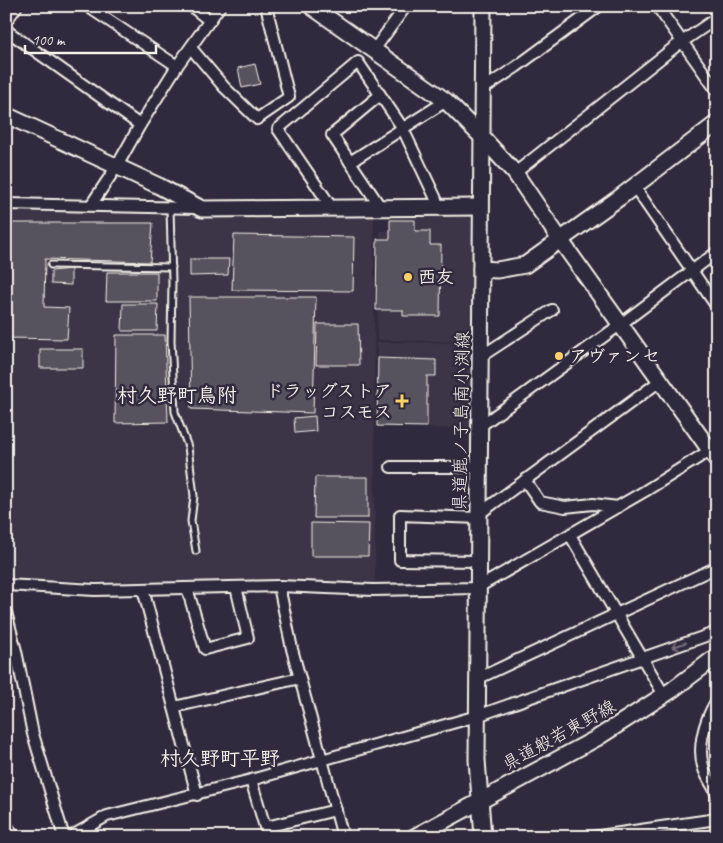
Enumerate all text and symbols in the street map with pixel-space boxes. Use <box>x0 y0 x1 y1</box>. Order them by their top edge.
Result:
scale bar <box>25 22 156 54</box>
text: 100 m <box>32 31 66 50</box>
place label: 西友 <box>418 266 454 288</box>
marker: 西友 <box>402 271 414 283</box>
street label: 県道鹿ノ子島南小渕線 <box>448 331 474 511</box>
place label: アヴァンセ <box>569 345 660 367</box>
marker: アヴァンセ <box>553 350 565 362</box>
place label: ドラッグストア コスモス <box>266 380 392 423</box>
district label: 村久野町鳥附 <box>117 383 237 408</box>
marker: ドラッグストア コスモス <box>396 395 408 407</box>
one-way arrow <box>672 640 688 650</box>
street label: 県道般若東野線 <box>499 695 619 775</box>
district label: 村久野町平野 <box>160 746 280 771</box>

